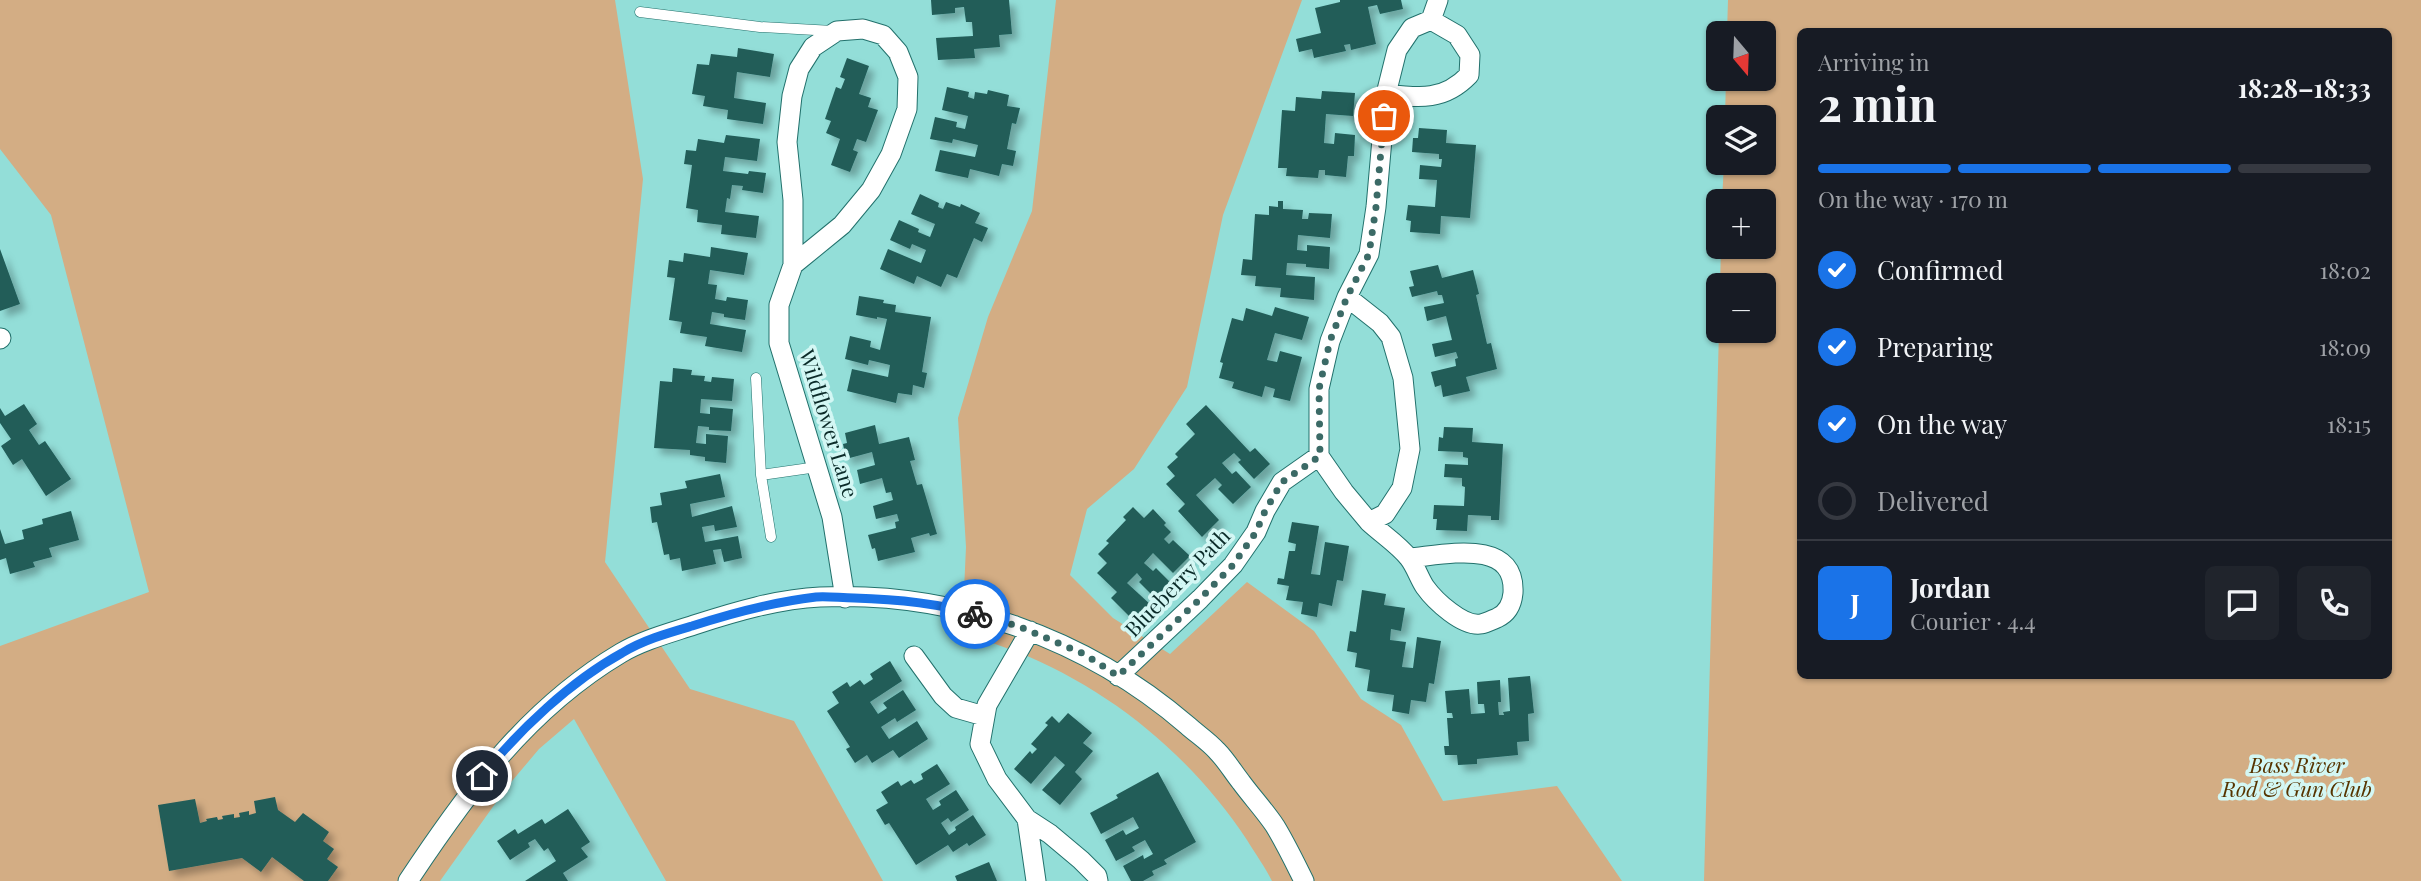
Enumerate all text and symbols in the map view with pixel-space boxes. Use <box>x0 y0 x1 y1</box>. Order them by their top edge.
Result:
north arrow <box>1706 21 1776 91</box>
map controls <box>1706 21 1776 343</box>
text: Arriving in <box>1818 46 1930 77</box>
text: 18:28–18:33 <box>2238 70 2371 105</box>
text: 2 min <box>1818 72 1937 134</box>
pin <box>1354 86 1414 146</box>
icon: bag <box>1365 97 1403 135</box>
button: layers <box>1706 105 1776 175</box>
text: On the way · 170 m <box>1818 183 2008 214</box>
button: + <box>1706 189 1776 259</box>
icon: check <box>1818 251 1856 289</box>
text: Confirmed <box>1877 252 2004 287</box>
text: 18:02 <box>2320 254 2371 285</box>
button: − <box>1706 273 1776 343</box>
icon: check <box>1818 328 1856 366</box>
text: Preparing <box>1877 329 1993 364</box>
text: 18:09 <box>2319 331 2371 362</box>
street label: Wildflower Lane <box>794 345 866 501</box>
icon: check <box>1818 405 1856 443</box>
text: On the way <box>1877 406 2007 441</box>
text: 18:15 <box>2327 408 2371 439</box>
text: Delivered <box>1877 483 1989 518</box>
street label: Blueberry Path <box>1118 521 1236 642</box>
button: chat <box>2205 566 2279 640</box>
button: phone <box>2297 566 2371 640</box>
text: Jordan <box>1910 570 1990 605</box>
courier <box>940 579 1010 649</box>
text: J <box>1850 586 1860 621</box>
icon: bike <box>956 595 994 633</box>
text: Courier · 4.4 <box>1910 605 2036 636</box>
pin <box>452 746 512 806</box>
park label: Bass River Rod & Gun Club <box>2221 750 2372 802</box>
icon: home <box>463 757 501 795</box>

